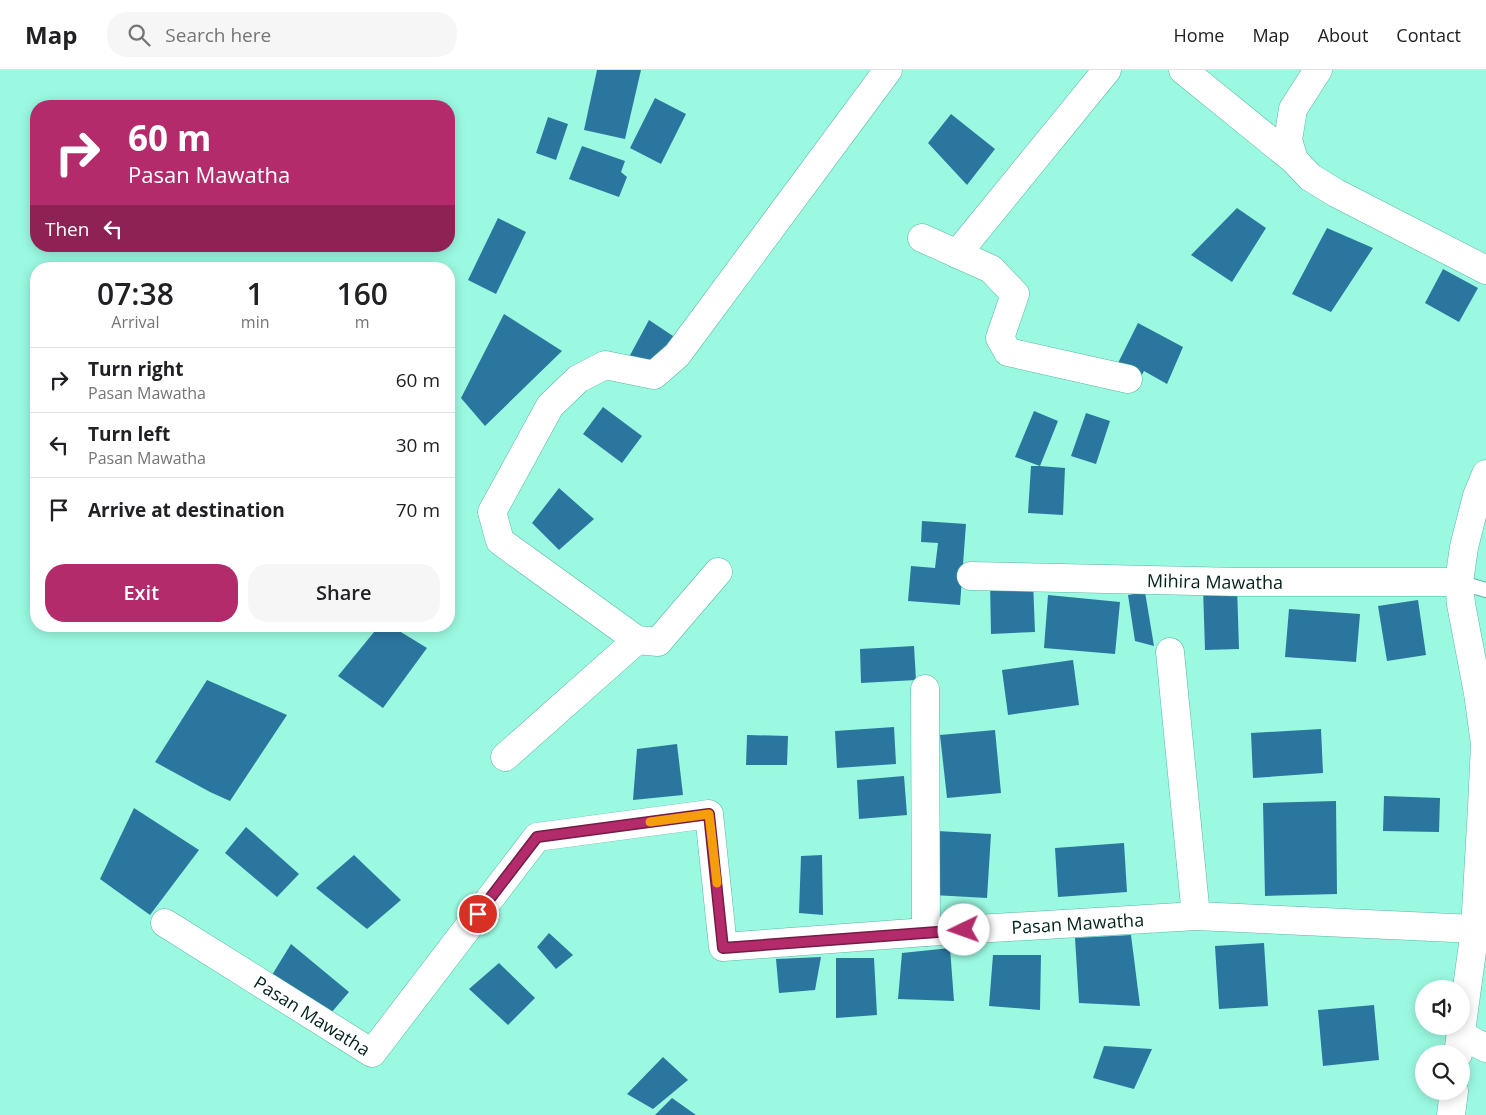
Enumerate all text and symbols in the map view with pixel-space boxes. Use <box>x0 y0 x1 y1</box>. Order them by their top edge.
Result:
search box <box>107 12 457 57</box>
text: Map <box>25 18 77 51</box>
icon: search <box>125 21 153 49</box>
text: Search here <box>165 22 271 48</box>
text: Home <box>1174 23 1224 47</box>
text: Map <box>1252 23 1290 47</box>
text: About <box>1318 23 1368 47</box>
text: Contact <box>1396 23 1461 47</box>
text: 60 m <box>128 114 211 161</box>
icon: right <box>45 120 110 185</box>
text: Pasan Mawatha <box>128 159 290 189</box>
icon: left <box>99 215 127 243</box>
text: Then <box>45 216 89 242</box>
text: 07:38 <box>97 273 174 314</box>
text: 1 <box>247 273 264 314</box>
text: 160 <box>337 273 388 314</box>
text: Arrival <box>111 311 160 333</box>
text: min <box>241 311 270 333</box>
text: m <box>355 311 370 333</box>
text: Turn right <box>88 356 183 382</box>
icon: right <box>45 366 73 394</box>
text: 60 m <box>396 367 440 393</box>
text: Pasan Mawatha <box>88 382 206 404</box>
text: Turn left <box>88 421 170 447</box>
icon: left <box>45 431 73 459</box>
text: 30 m <box>396 432 440 458</box>
text: Pasan Mawatha <box>88 447 206 469</box>
icon: arrive <box>45 496 73 524</box>
text: Arrive at destination <box>88 497 285 523</box>
text: 70 m <box>396 497 440 523</box>
button: Exit <box>45 564 238 622</box>
button: Share <box>248 564 440 622</box>
street label: Mihira Mawatha <box>1147 568 1283 594</box>
pin <box>457 893 499 935</box>
icon: arrive <box>464 900 492 928</box>
position arrow <box>937 903 989 955</box>
street label: Pasan Mawatha <box>1011 907 1145 939</box>
street label: Pasan Mawatha <box>250 970 375 1061</box>
map controls <box>1415 980 1470 1100</box>
button: sound <box>1415 980 1470 1035</box>
button: search <box>1415 1045 1470 1100</box>

